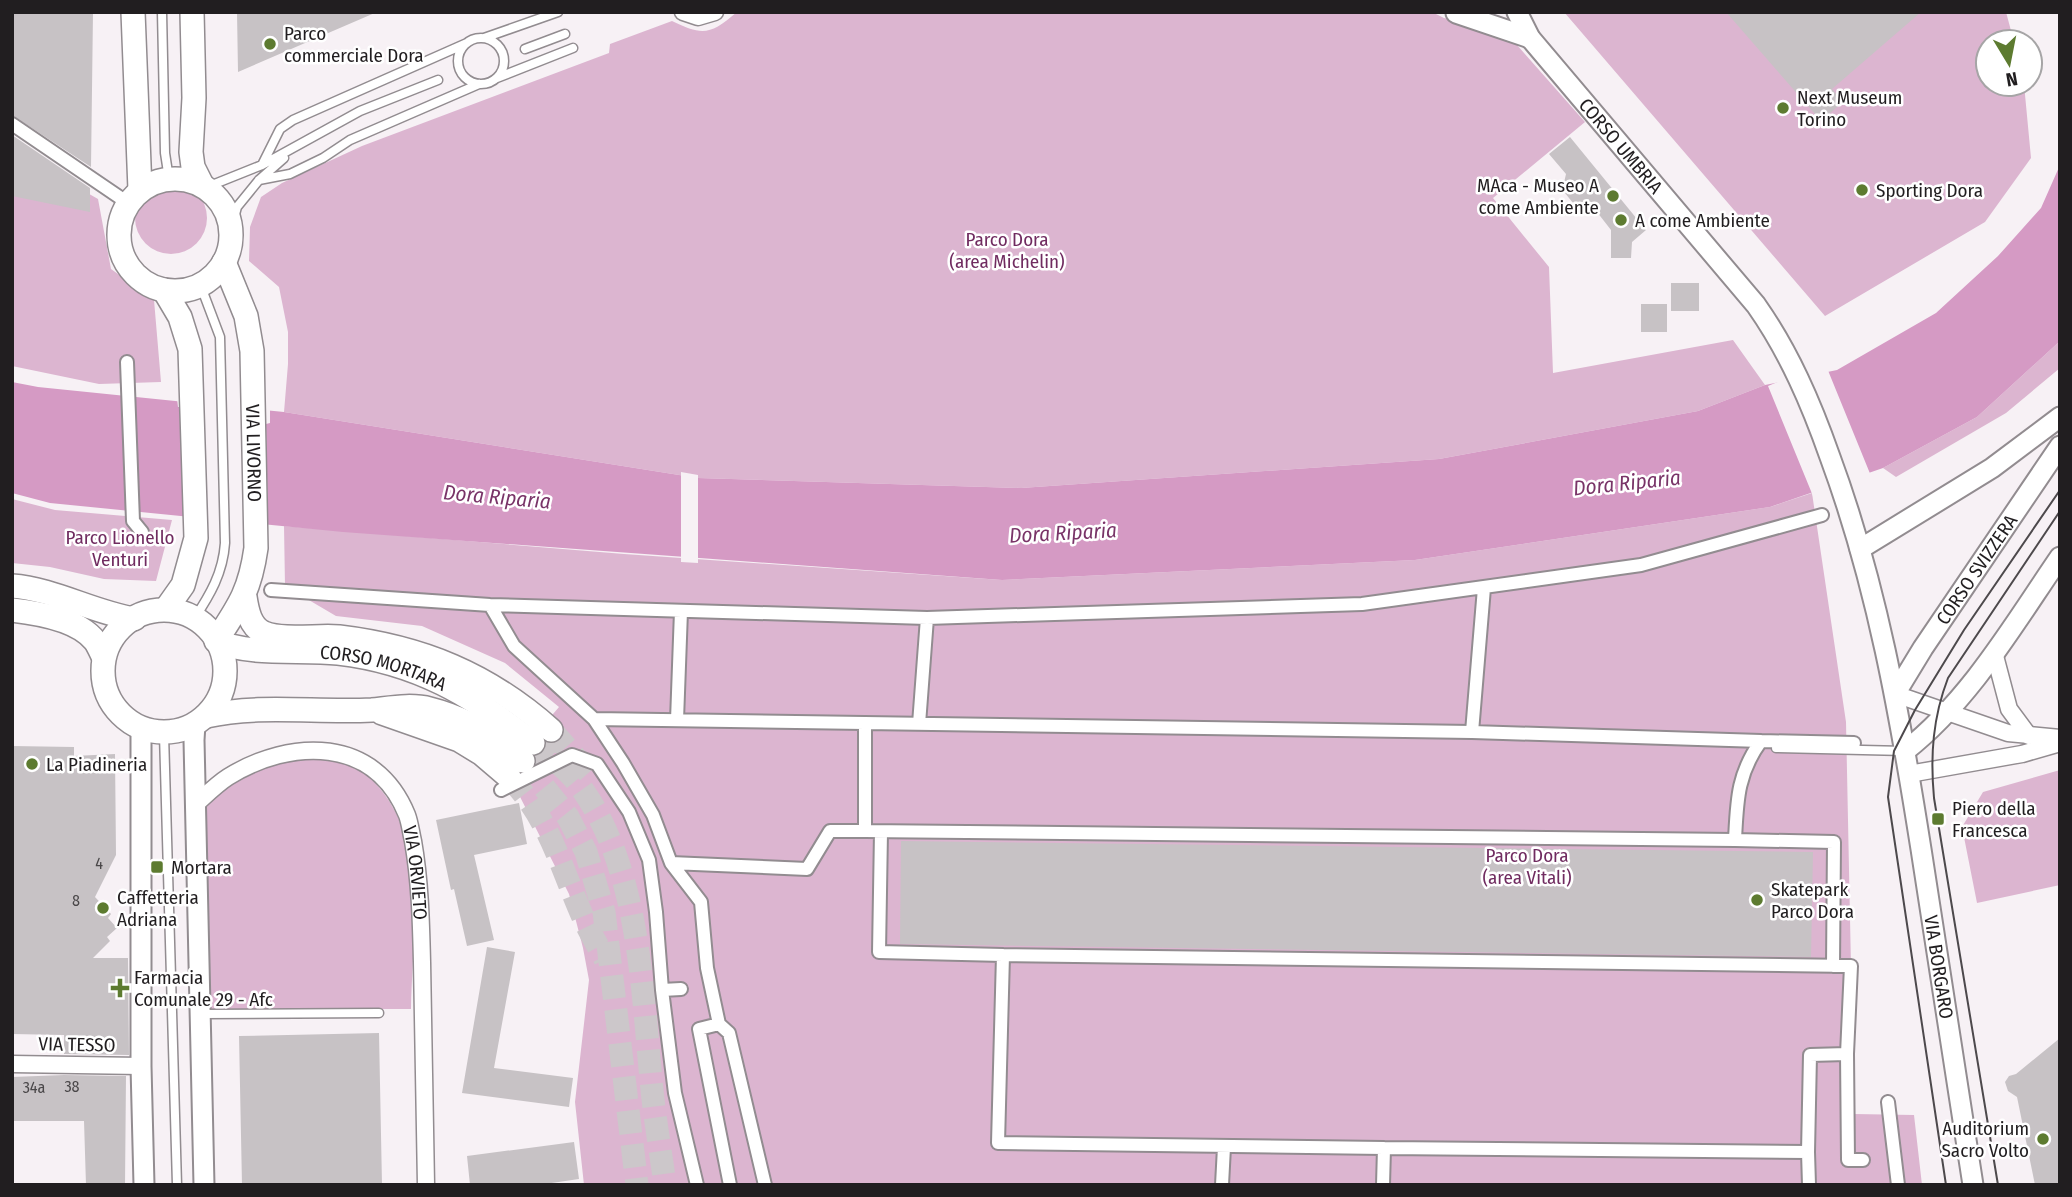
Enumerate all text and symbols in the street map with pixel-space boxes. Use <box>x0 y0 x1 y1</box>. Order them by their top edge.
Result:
place label: Parco commerciale Dora <box>284 22 424 67</box>
north arrow <box>1974 28 2044 98</box>
marker: Parco commerciale Dora <box>262 36 278 52</box>
text: N <box>2004 67 2019 92</box>
place label: Next Museum Torino <box>1797 86 1902 131</box>
street label: CORSO UMBRIA <box>1574 94 1667 198</box>
marker: Next Museum Torino <box>1775 100 1791 116</box>
place label: MAca - Museo A come Ambiente <box>1477 174 1599 219</box>
place label: Sporting Dora <box>1876 179 1983 202</box>
marker: Sporting Dora <box>1854 182 1870 198</box>
marker: MAca - Museo A come Ambiente <box>1605 188 1621 204</box>
place label: A come Ambiente <box>1635 209 1770 232</box>
marker: A come Ambiente <box>1613 212 1629 228</box>
park label: Parco Dora (area Michelin) <box>949 228 1065 273</box>
street label: VIA LIVORNO <box>241 404 266 502</box>
water label: Dora Riparia <box>1572 464 1682 502</box>
water label: Dora Riparia <box>442 479 552 515</box>
street label: CORSO SVIZZERA <box>1931 510 2022 629</box>
water label: Dora Riparia <box>1008 517 1118 549</box>
park label: Parco Lionello Venturi <box>65 526 175 571</box>
street label: CORSO MORTARA <box>320 641 450 696</box>
place label: La Piadineria <box>46 753 147 776</box>
marker: La Piadineria <box>24 756 40 772</box>
place label: Piero della Francesca <box>1952 797 2036 842</box>
marker: Piero della Francesca <box>1930 811 1946 827</box>
street label: VIA ORVIETO <box>398 824 432 920</box>
park label: Parco Dora (area Vitali) <box>1482 844 1572 889</box>
house number: 4 <box>95 854 103 873</box>
place label: Mortara <box>171 856 232 879</box>
marker: Mortara <box>149 859 165 875</box>
place label: Skatepark Parco Dora <box>1771 878 1854 923</box>
place label: Caffetteria Adriana <box>117 886 199 931</box>
house number: 8 <box>72 891 80 910</box>
marker: Skatepark Parco Dora <box>1749 892 1765 908</box>
marker: Caffetteria Adriana <box>95 900 111 916</box>
street label: VIA BORGARO <box>1919 914 1958 1021</box>
place label: Farmacia Comunale 29 - Afc <box>134 966 273 1011</box>
marker: Farmacia Comunale 29 - Afc <box>112 980 128 996</box>
street label: VIA TESSO <box>38 1032 116 1057</box>
house number: 38 <box>64 1077 80 1096</box>
house number: 34a <box>23 1078 46 1097</box>
place label: Auditorium Sacro Volto <box>1941 1117 2029 1162</box>
marker: Auditorium Sacro Volto <box>2035 1131 2051 1147</box>

